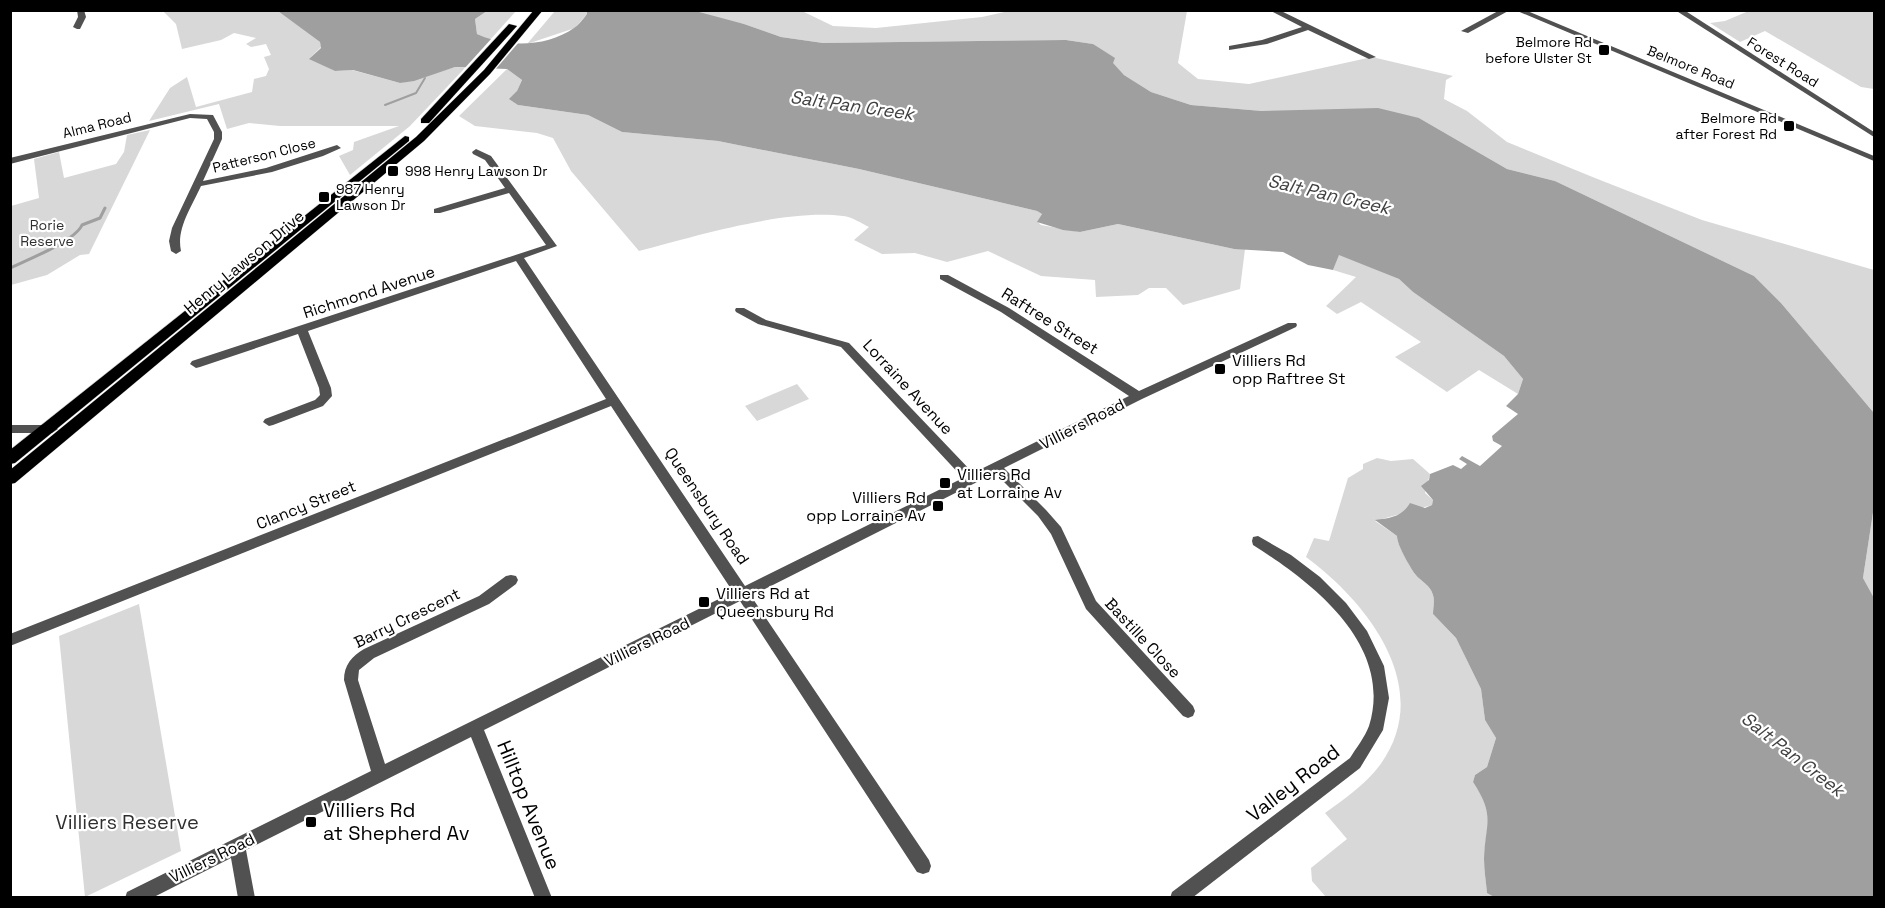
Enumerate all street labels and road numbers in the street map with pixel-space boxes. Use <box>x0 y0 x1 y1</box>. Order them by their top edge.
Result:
street label: Forest Road <box>1744 33 1822 91</box>
street label: Belmore Road <box>1645 41 1737 93</box>
street label: Alma Road <box>61 108 133 142</box>
street label: Patterson Close <box>211 133 317 177</box>
street label: Henry Lawson Drive <box>179 205 309 319</box>
street label: Richmond Avenue <box>300 261 438 323</box>
street label: Raftree Street <box>998 283 1102 359</box>
street label: Lorraine Avenue <box>858 335 958 439</box>
street label: Villiers Road <box>1036 394 1128 454</box>
street label: Queensbury Road <box>660 443 754 569</box>
street label: Clancy Street <box>253 475 359 535</box>
street label: Barry Crescent <box>350 583 464 653</box>
street label: Bastille Close <box>1100 593 1186 683</box>
street label: Villiers Road <box>601 612 693 672</box>
street label: Hilltop Avenue <box>491 736 567 874</box>
street label: Valley Road <box>1241 739 1345 827</box>
street label: Villiers Road <box>166 828 258 888</box>

